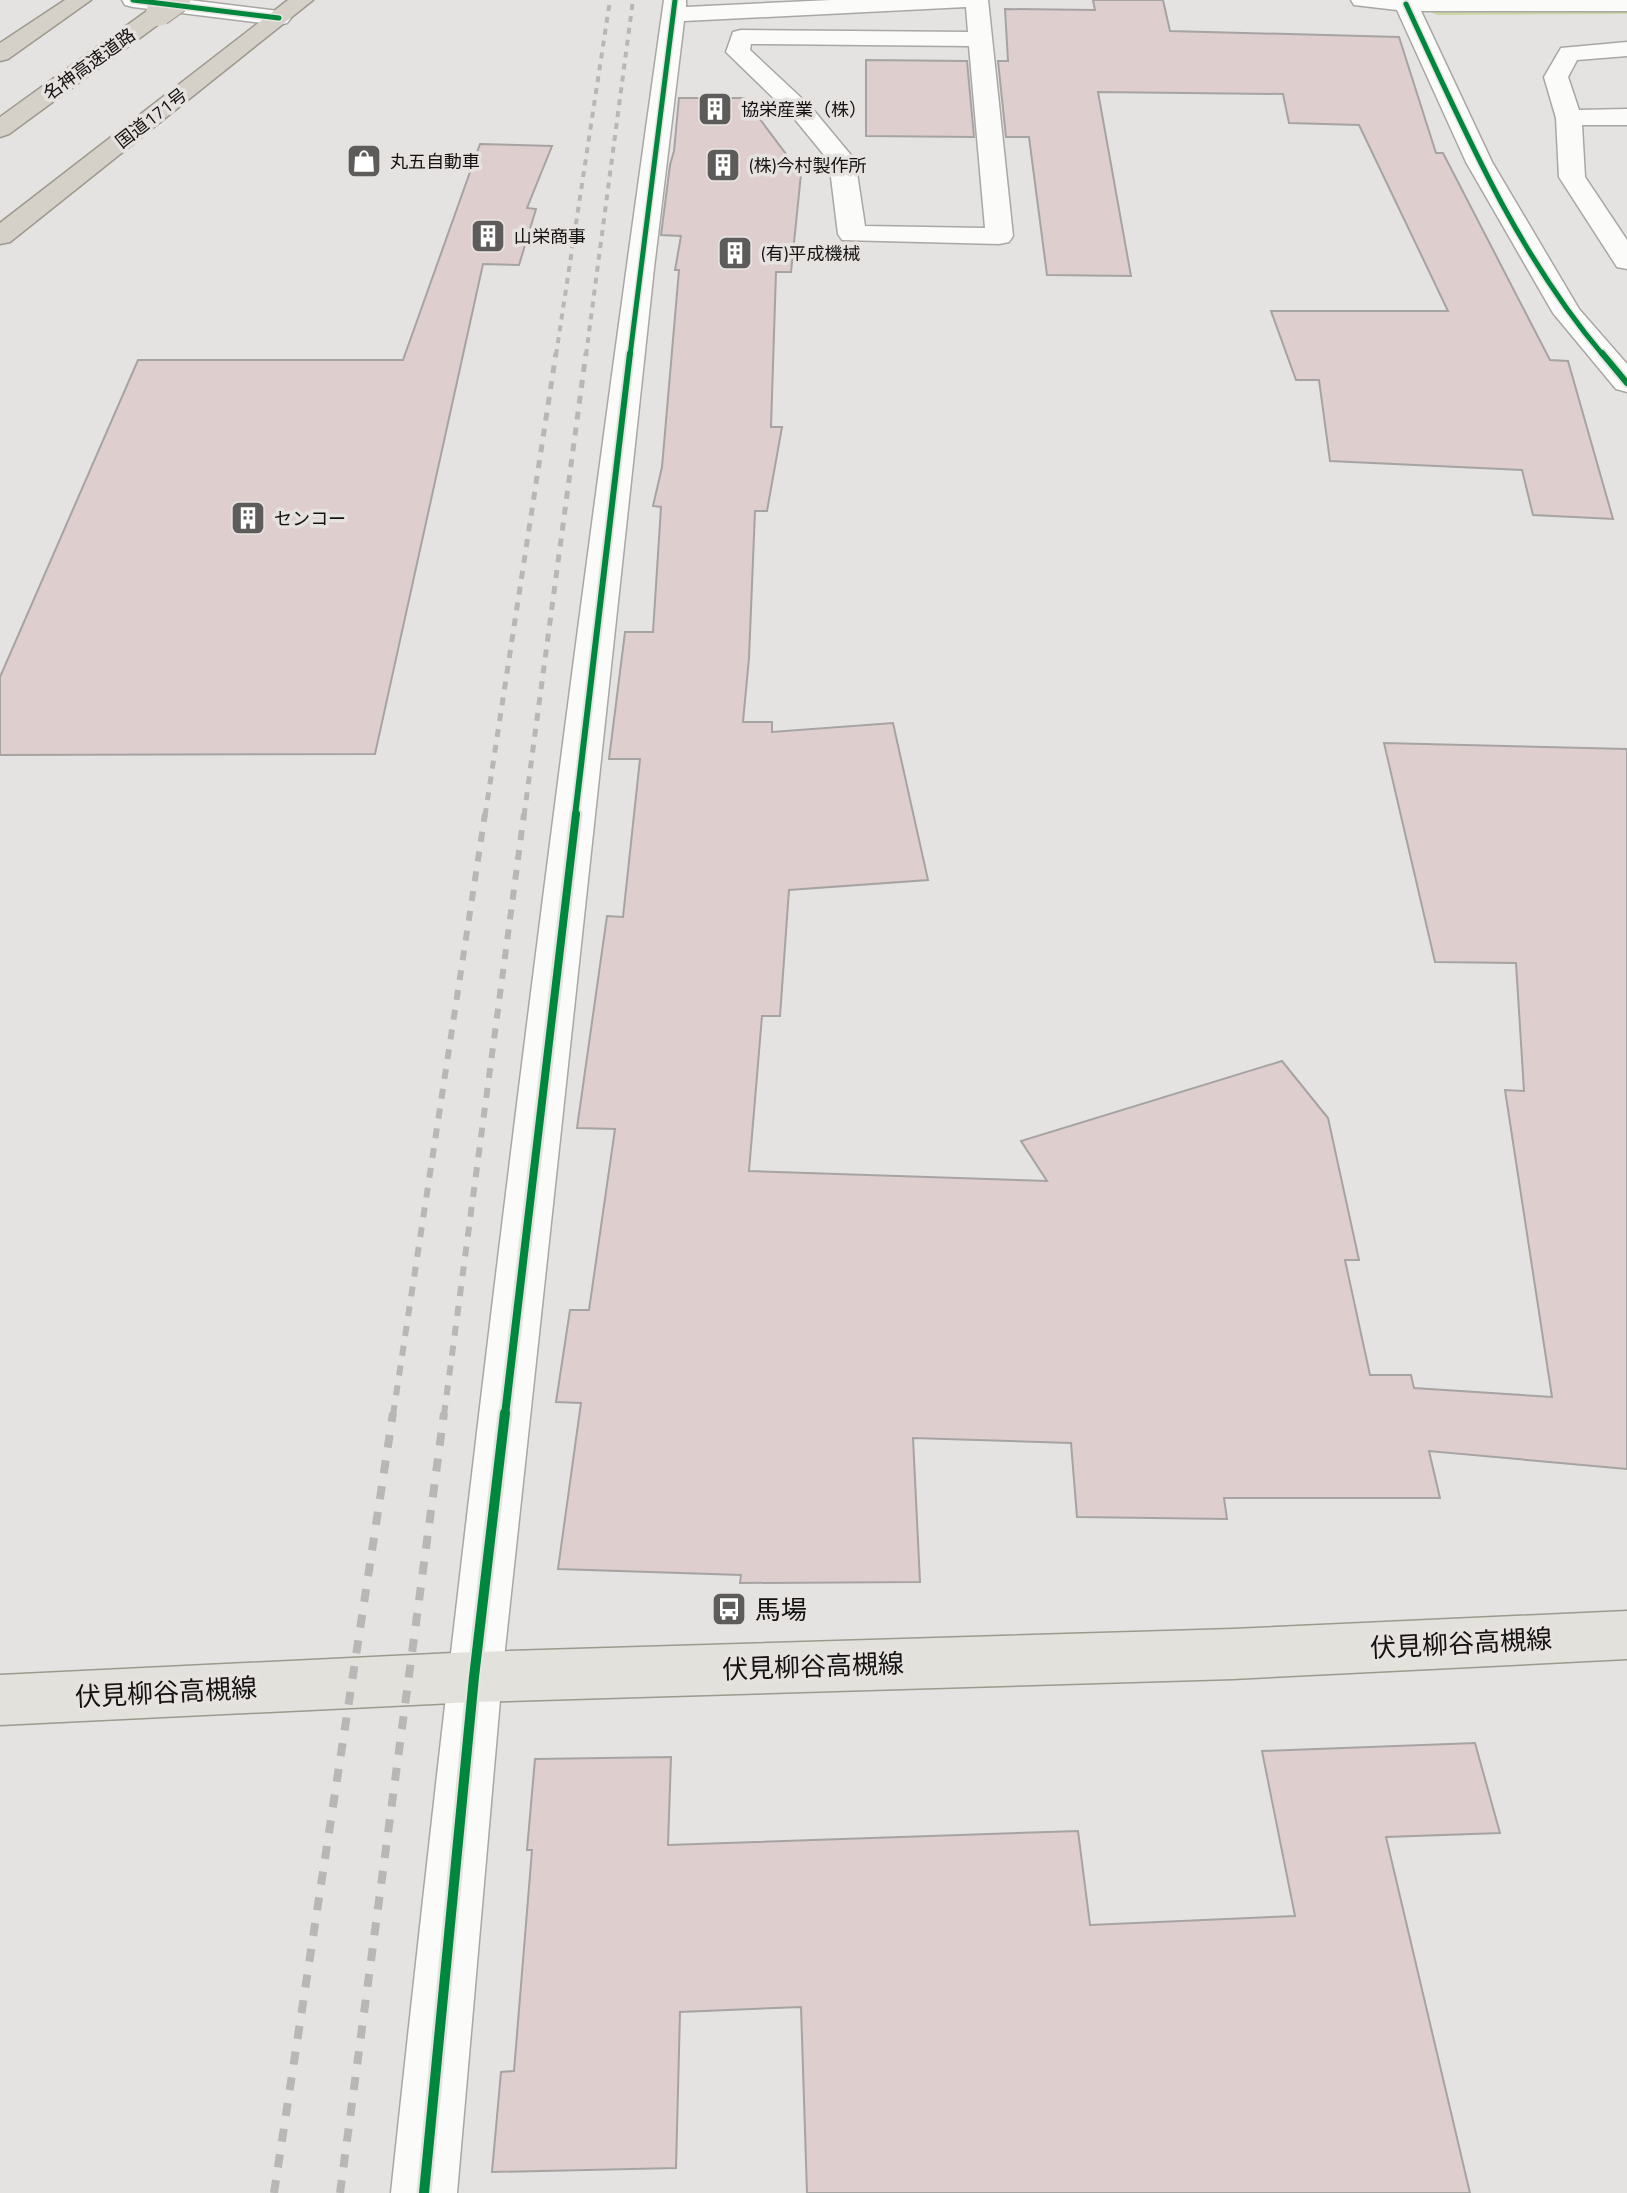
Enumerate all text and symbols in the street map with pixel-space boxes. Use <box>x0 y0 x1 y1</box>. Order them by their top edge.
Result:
street label: 名神高速道路 <box>37 21 141 107</box>
street label: 国道171号 <box>109 81 193 155</box>
building icon: 協栄産業（株） <box>696 90 734 128</box>
place label: 協栄産業（株） <box>741 96 867 123</box>
shop icon: 丸五自動車 <box>345 142 383 180</box>
building icon: (株)今村製作所 <box>704 146 742 184</box>
place label: 丸五自動車 <box>390 148 480 175</box>
place label: (株)今村製作所 <box>749 152 867 179</box>
building icon: 山栄商事 <box>469 217 507 255</box>
place label: 山栄商事 <box>514 223 586 250</box>
building icon: (有)平成機械 <box>716 234 754 272</box>
place label: (有)平成機械 <box>761 240 861 267</box>
building icon: センコー <box>229 499 267 537</box>
place label: センコー <box>274 505 346 532</box>
bus stop icon: 馬場 <box>710 1590 748 1628</box>
place label: 馬場 <box>755 1590 807 1629</box>
street label: 伏見柳谷高槻線 <box>1369 1619 1553 1667</box>
street label: 伏見柳谷高槻線 <box>721 1643 905 1689</box>
street label: 伏見柳谷高槻線 <box>74 1668 258 1716</box>

